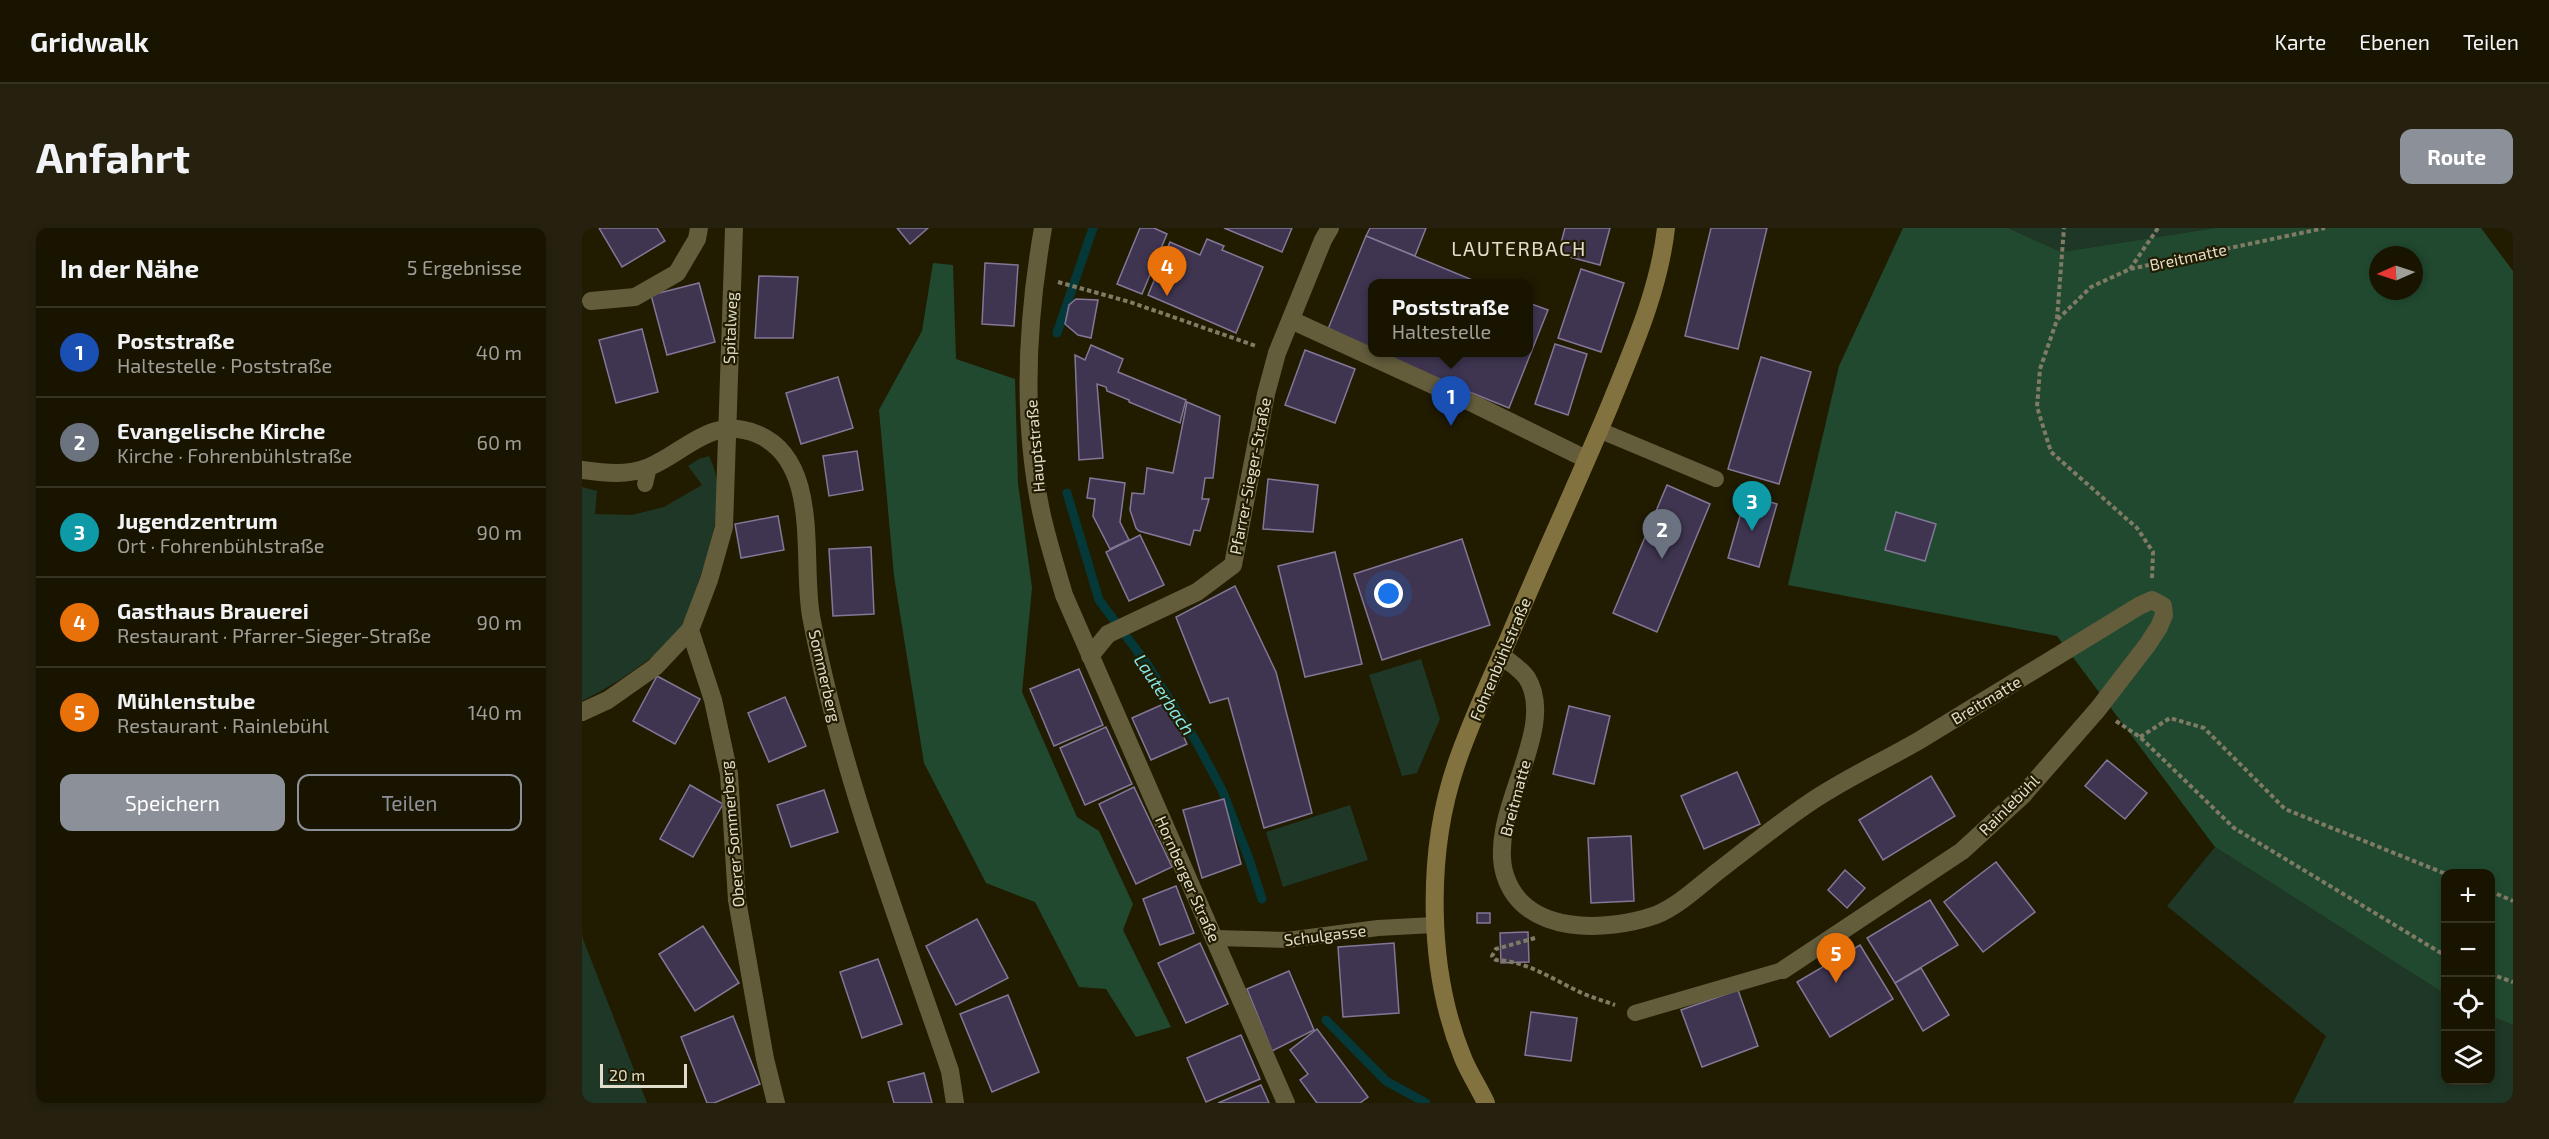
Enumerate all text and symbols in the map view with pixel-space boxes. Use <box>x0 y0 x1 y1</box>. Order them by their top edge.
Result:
text: Gridwalk <box>30 24 149 58</box>
text: Karte <box>2275 29 2326 54</box>
text: Ebenen <box>2359 29 2430 54</box>
text: Teilen <box>2463 29 2519 54</box>
button: Route <box>2400 129 2513 184</box>
text: Anfahrt <box>36 131 190 181</box>
district label: LAUTERBACH <box>1451 236 1587 260</box>
street label: Breitmatte <box>2148 239 2228 274</box>
north arrow <box>2369 246 2423 300</box>
pin: 4 <box>1148 247 1186 296</box>
text: In der Nähe <box>60 252 199 283</box>
text: 5 Ergebnisse <box>407 255 522 279</box>
popup <box>1368 279 1533 357</box>
street label: Spitalweg <box>719 291 740 364</box>
text: Poststraße <box>1392 293 1509 319</box>
text: Haltestelle <box>1392 319 1491 343</box>
text: Poststraße <box>117 327 235 353</box>
text: 1 <box>75 340 84 364</box>
text: 40 m <box>476 340 522 364</box>
text: Haltestelle · Poststraße <box>117 353 332 377</box>
pin: 1 <box>1432 376 1470 426</box>
street label: Pfarrer-Sieger-Straße <box>1225 396 1274 556</box>
street label: Hauptstraße <box>1021 399 1048 493</box>
text: Evangelische Kirche <box>117 417 325 443</box>
text: 2 <box>74 430 85 454</box>
text: 60 m <box>477 430 522 454</box>
text: Kirche · Fohrenbühlstraße <box>117 443 352 467</box>
pin: 3 <box>1732 482 1772 531</box>
text: Jugendzentrum <box>117 507 278 533</box>
pin: 2 <box>1642 510 1682 559</box>
text: 3 <box>74 520 85 544</box>
text: 90 m <box>477 520 522 544</box>
text: Ort · Fohrenbühlstraße <box>117 533 325 557</box>
your location <box>1374 579 1403 608</box>
street label: Fohrenbühlstraße <box>1465 594 1534 723</box>
text: Gasthaus Brauerei <box>117 597 309 623</box>
text: 4 <box>73 610 86 634</box>
text: 90 m <box>477 610 522 634</box>
text: Restaurant · Pfarrer-Sieger-Straße <box>117 623 431 647</box>
street label: Sommerberg <box>806 628 845 724</box>
water label: Lauterbach <box>1130 650 1200 739</box>
street label: Breitmatte <box>1947 671 2024 728</box>
text: Mühlenstube <box>117 687 255 713</box>
text: 5 <box>74 700 85 724</box>
text: 140 m <box>468 700 522 724</box>
text: Restaurant · Rainlebühl <box>117 713 329 737</box>
street label: Breitmatte <box>1495 758 1534 838</box>
street label: Oberer Sommerberg <box>716 760 747 908</box>
street label: Rainlebühl <box>1975 770 2043 839</box>
button: Speichern <box>60 774 285 831</box>
button: Teilen <box>297 774 522 831</box>
street label: Hornberger Straße <box>1152 813 1225 945</box>
map controls <box>2441 869 2495 1085</box>
button: + <box>2441 869 2495 923</box>
street label: Schulgasse <box>1283 920 1367 949</box>
button: − <box>2441 923 2495 977</box>
pin: 5 <box>1816 934 1856 983</box>
button: locate <box>2441 977 2495 1031</box>
button: layers <box>2441 1031 2495 1085</box>
scale bar <box>600 1061 687 1088</box>
text: 20 m <box>609 1065 645 1084</box>

